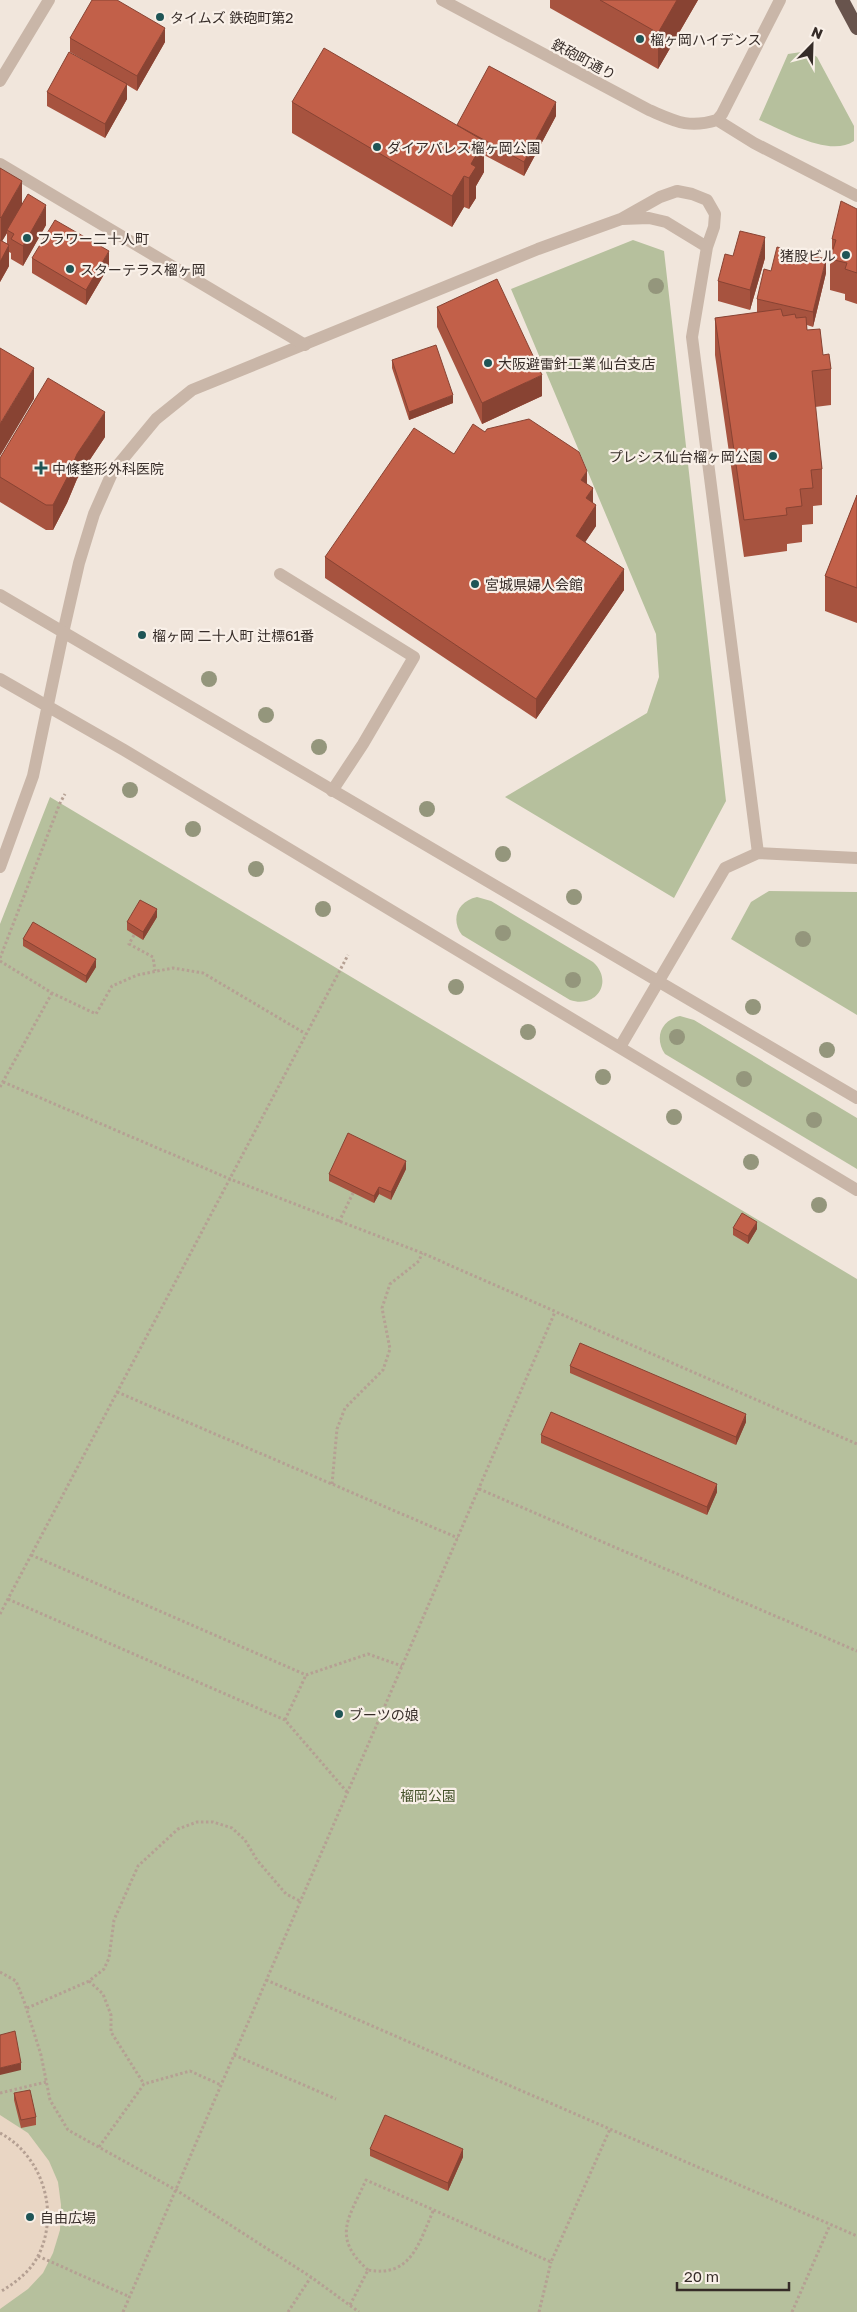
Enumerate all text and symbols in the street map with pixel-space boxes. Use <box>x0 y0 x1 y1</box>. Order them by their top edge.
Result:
place label: タイムズ 鉄砲町第2 <box>170 9 293 26</box>
marker: タイムズ 鉄砲町第2 <box>154 11 166 23</box>
north arrow <box>787 20 837 70</box>
text: N <box>809 23 825 42</box>
place label: 榴ヶ岡ハイデンス <box>650 31 761 48</box>
marker: 榴ヶ岡ハイデンス <box>634 33 646 45</box>
street label: 鉄砲町通り <box>549 35 619 83</box>
place label: ダイアパレス榴ヶ岡公園 <box>387 139 541 156</box>
marker: ダイアパレス榴ヶ岡公園 <box>371 141 383 153</box>
place label: フラワー二十人町 <box>37 230 149 247</box>
marker: フラワー二十人町 <box>21 232 33 244</box>
place label: 猪股ビル <box>780 247 836 264</box>
marker: 猪股ビル <box>840 249 852 261</box>
place label: スターテラス榴ヶ岡 <box>80 261 206 278</box>
marker: スターテラス榴ヶ岡 <box>64 263 76 275</box>
place label: 大阪避雷針工業 仙台支店 <box>498 355 656 372</box>
marker: 大阪避雷針工業 仙台支店 <box>482 357 494 369</box>
place label: プレシス仙台榴ヶ岡公園 <box>609 448 763 465</box>
marker: プレシス仙台榴ヶ岡公園 <box>767 450 779 462</box>
place label: 中條整形外科医院 <box>52 460 164 477</box>
marker: 中條整形外科医院 <box>34 461 48 475</box>
place label: 宮城県婦人会館 <box>485 576 583 593</box>
marker: 宮城県婦人会館 <box>469 578 481 590</box>
place label: 榴ヶ岡 二十人町 辻標61番 <box>152 627 314 644</box>
marker: 榴ヶ岡 二十人町 辻標61番 <box>136 629 148 641</box>
place label: ブーツの娘 <box>349 1706 419 1723</box>
marker: ブーツの娘 <box>333 1708 345 1720</box>
park label: 榴岡公園 <box>400 1787 456 1804</box>
place label: 自由広場 <box>40 2209 96 2226</box>
marker: 自由広場 <box>24 2211 36 2223</box>
scale bar <box>677 2260 790 2292</box>
text: 20 m <box>684 2267 719 2285</box>

